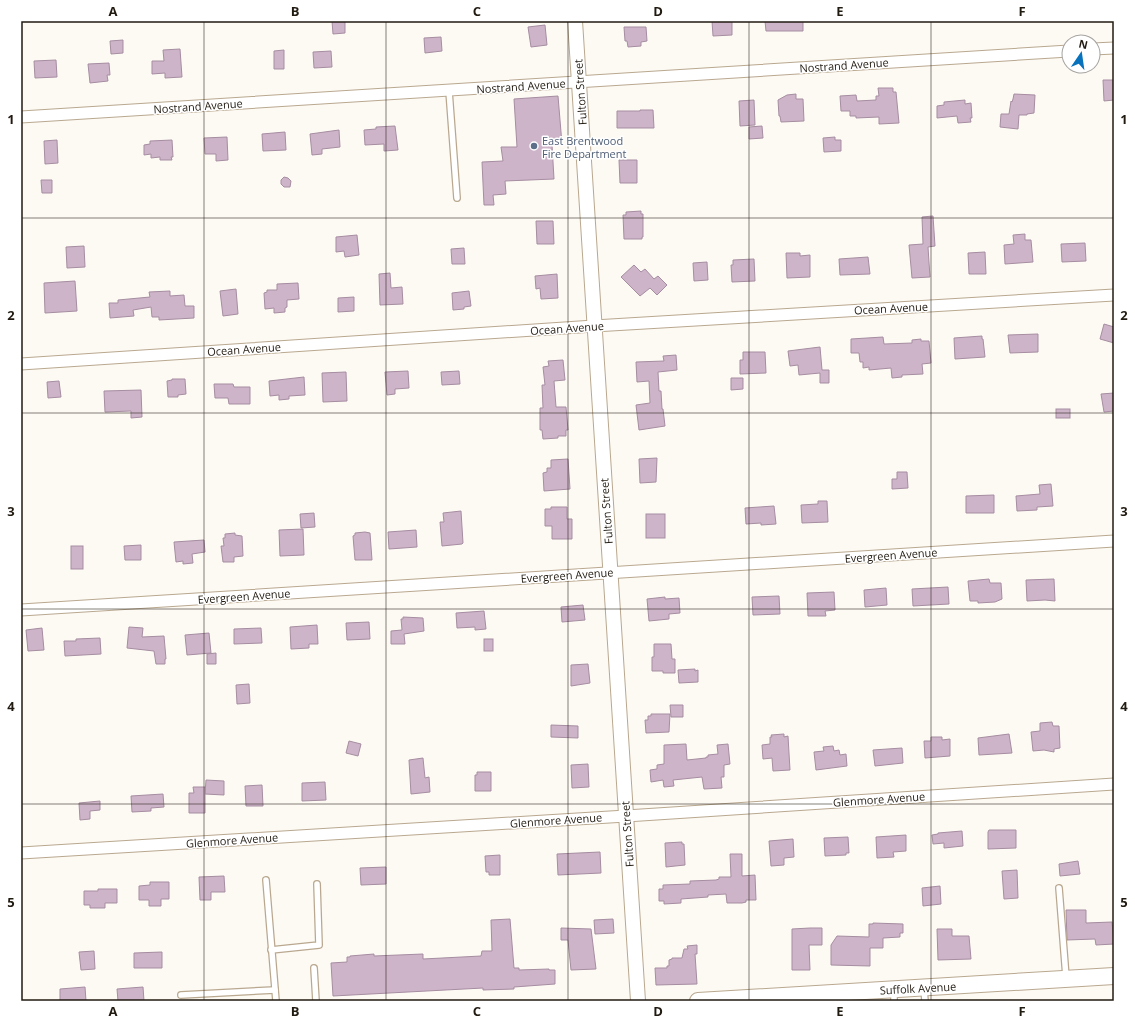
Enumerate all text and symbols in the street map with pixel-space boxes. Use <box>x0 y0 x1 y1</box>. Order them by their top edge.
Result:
text: A <box>109 2 118 20</box>
text: B <box>291 2 300 20</box>
text: C <box>473 2 481 20</box>
text: D <box>653 2 663 20</box>
text: E <box>836 2 844 20</box>
text: F <box>1018 2 1026 20</box>
north arrow <box>1061 34 1101 74</box>
text: N <box>1077 35 1089 52</box>
street label: Nostrand Avenue <box>799 54 889 76</box>
street label: Fulton Street <box>570 58 590 125</box>
street label: Nostrand Avenue <box>476 75 566 97</box>
street label: Nostrand Avenue <box>153 95 243 117</box>
text: 1 <box>7 110 15 128</box>
text: 1 <box>1120 110 1128 128</box>
place label: East Brentwood Fire Department <box>542 133 627 161</box>
marker: East Brentwood Fire Department <box>529 141 539 151</box>
street label: Ocean Avenue <box>854 299 928 317</box>
text: 2 <box>7 306 15 324</box>
text: 2 <box>1120 306 1128 324</box>
street label: Ocean Avenue <box>530 318 604 338</box>
street label: Ocean Avenue <box>207 339 281 359</box>
street label: Fulton Street <box>596 477 616 544</box>
text: 3 <box>7 502 15 520</box>
text: 3 <box>1120 502 1128 520</box>
street label: Evergreen Avenue <box>844 544 938 566</box>
street label: Evergreen Avenue <box>520 564 614 586</box>
street label: Evergreen Avenue <box>197 585 291 607</box>
text: 4 <box>7 697 15 715</box>
text: 4 <box>1120 697 1128 715</box>
street label: Glenmore Avenue <box>832 788 926 810</box>
street label: Fulton Street <box>617 800 637 867</box>
street label: Glenmore Avenue <box>509 809 603 831</box>
street label: Glenmore Avenue <box>185 829 279 851</box>
text: 5 <box>7 893 15 911</box>
text: 5 <box>1120 893 1128 911</box>
street label: Suffolk Avenue <box>879 979 957 997</box>
text: A <box>109 1002 118 1020</box>
text: B <box>291 1002 300 1020</box>
text: C <box>473 1002 481 1020</box>
text: D <box>653 1002 663 1020</box>
text: E <box>836 1002 844 1020</box>
text: F <box>1018 1002 1026 1020</box>

